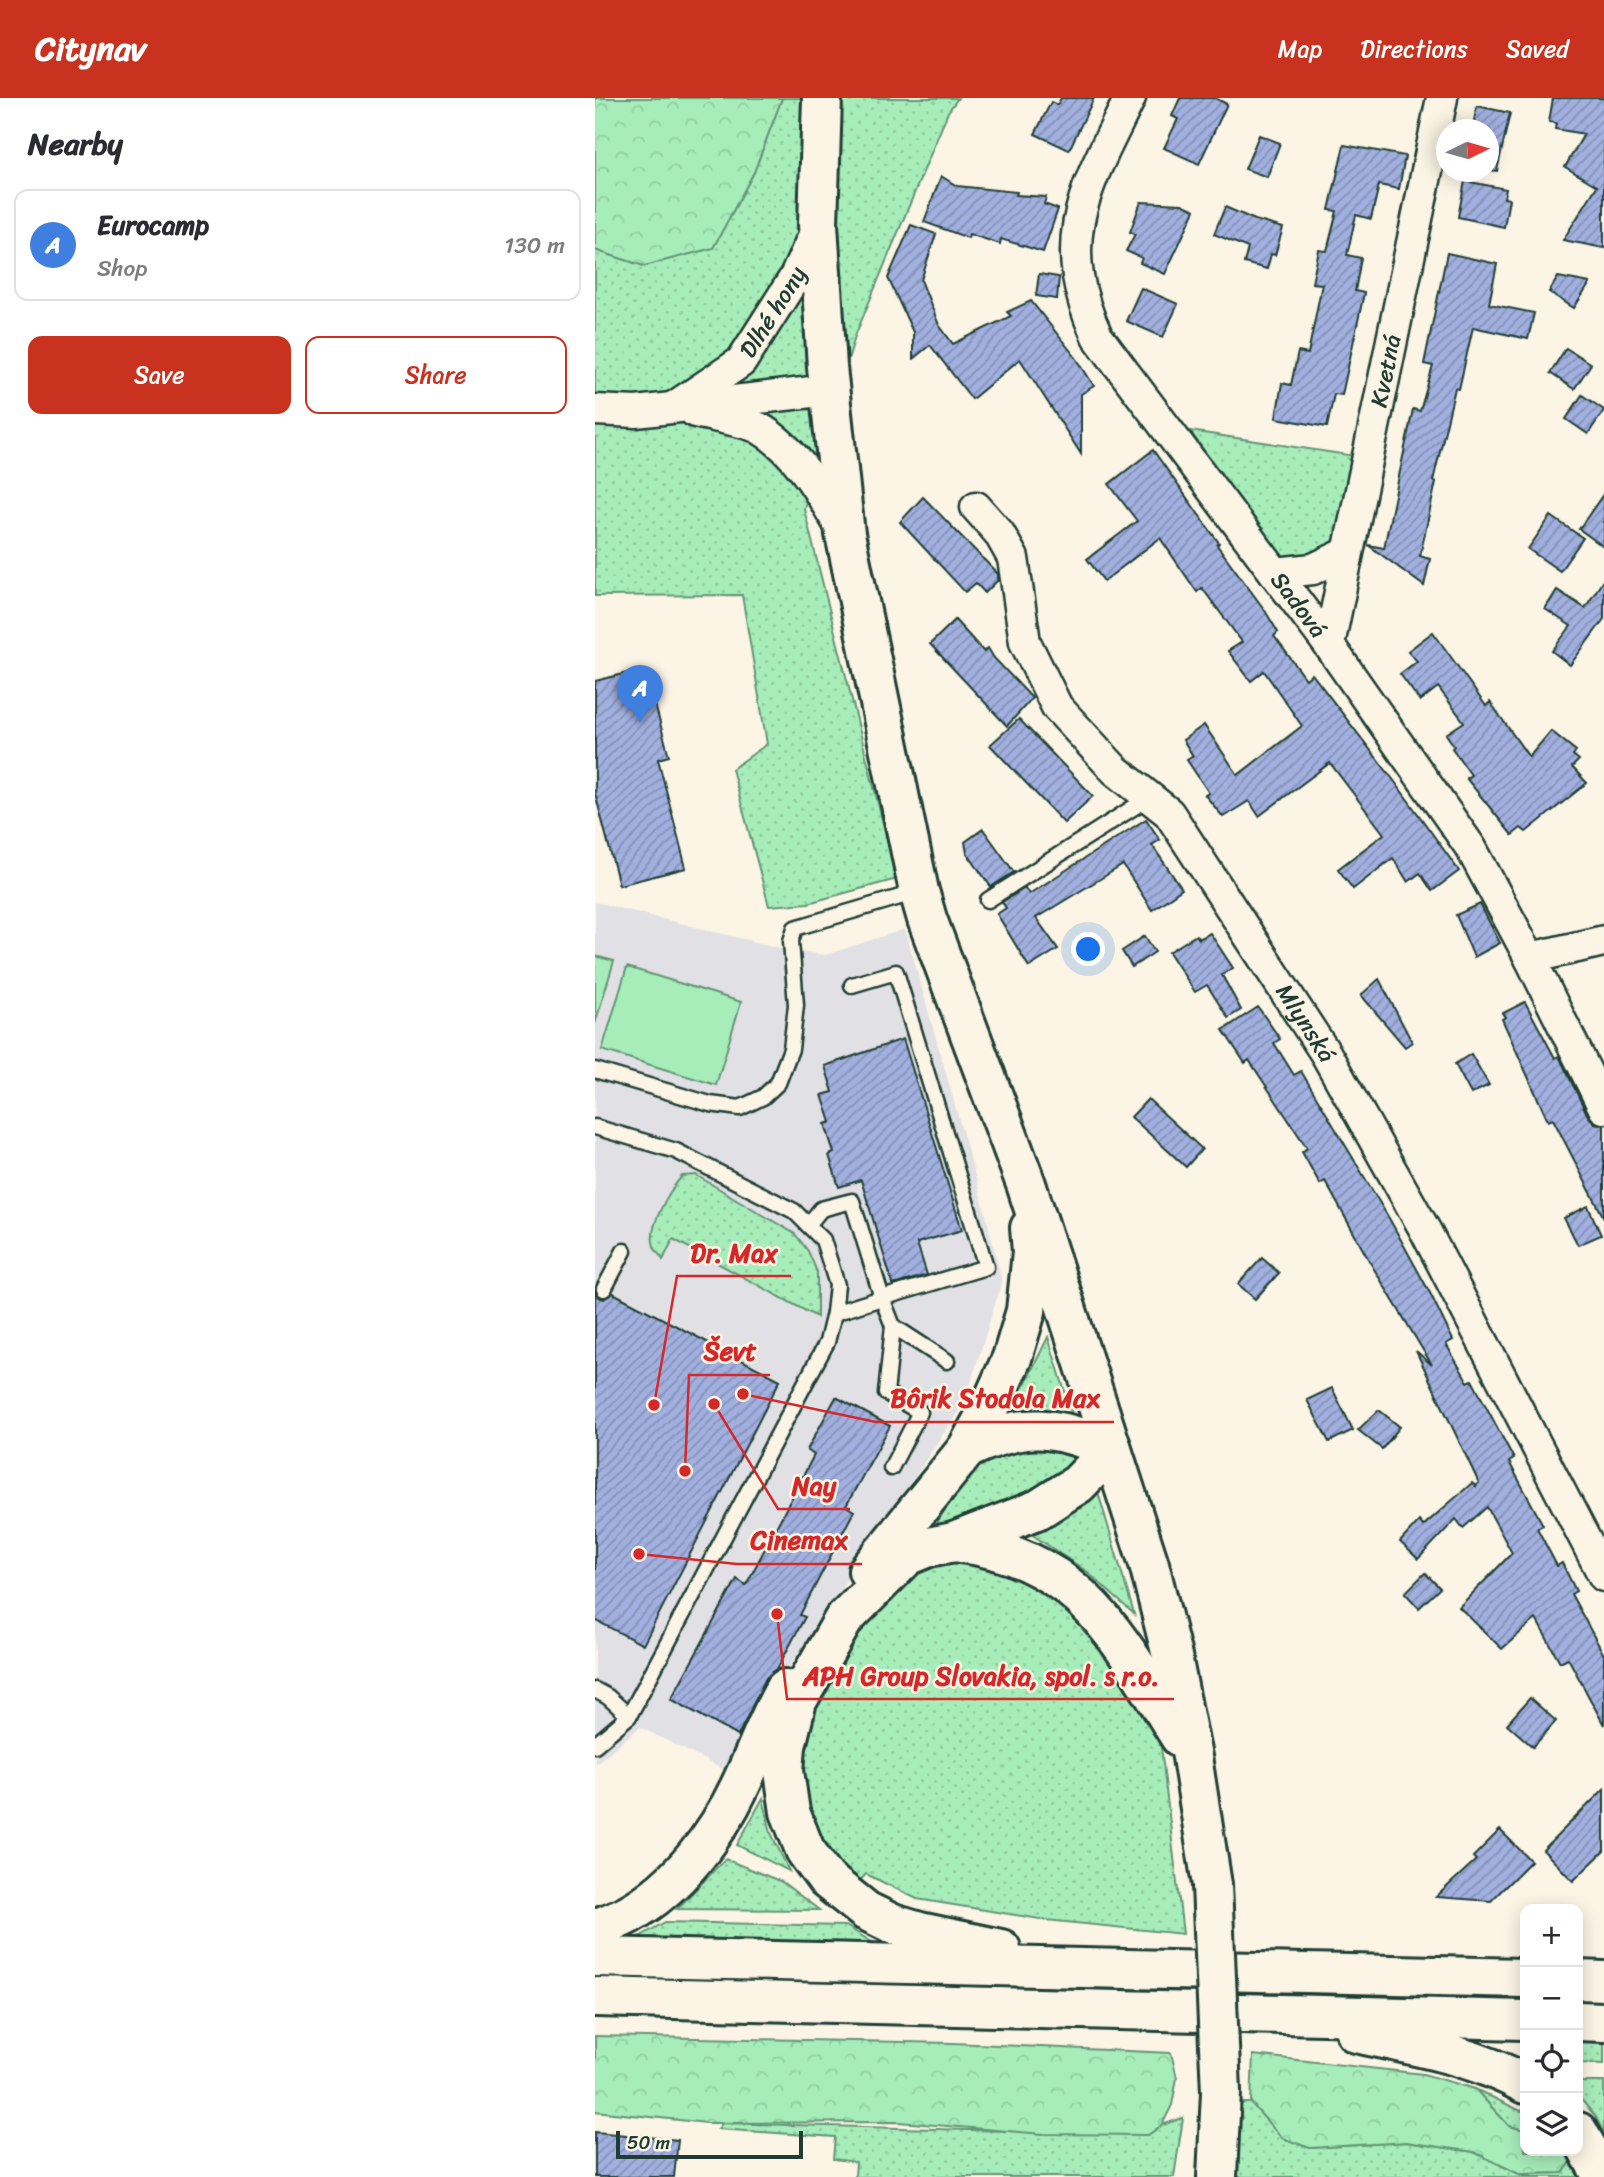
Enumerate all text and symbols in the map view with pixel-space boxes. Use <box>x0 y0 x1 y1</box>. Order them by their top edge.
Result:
text: Citynav <box>35 20 146 78</box>
text: Map <box>1278 28 1322 70</box>
text: Directions <box>1360 28 1468 70</box>
text: Saved <box>1506 28 1569 70</box>
text: Nearby <box>28 117 123 171</box>
north arrow <box>1436 119 1499 182</box>
text: Eurocamp <box>97 202 209 248</box>
text: A <box>45 225 61 266</box>
text: 130 m <box>504 225 565 266</box>
text: Shop <box>97 248 147 289</box>
street label: Dlhé hony <box>728 259 818 367</box>
street label: Kvetná <box>1358 330 1414 411</box>
button: Save <box>28 336 291 414</box>
button: Share <box>305 336 567 414</box>
street label: Sadová <box>1259 562 1338 647</box>
pin: A <box>617 665 663 723</box>
your location <box>1071 932 1105 966</box>
street label: Mlynská <box>1264 975 1348 1070</box>
callout: Dr. Max <box>677 1229 791 1276</box>
text: Dr. Max <box>690 1230 778 1276</box>
callout: Ševt <box>689 1328 770 1375</box>
text: Ševt <box>702 1328 757 1374</box>
callout: Bôrik Stodola Max <box>876 1375 1114 1422</box>
text: Bôrik Stodola Max <box>890 1375 1100 1421</box>
callout: Nay <box>778 1462 850 1509</box>
text: Nay <box>791 1463 837 1509</box>
callout: Cinemax <box>737 1517 862 1564</box>
text: Cinemax <box>749 1517 848 1563</box>
callout: APH Group Slovakia, spol. s r.o. <box>787 1652 1174 1699</box>
text: APH Group Slovakia, spol. s r.o. <box>802 1653 1159 1699</box>
map controls <box>1520 1904 1583 2156</box>
button: + <box>1520 1904 1583 1967</box>
button: − <box>1520 1967 1583 2030</box>
button: locate <box>1520 2030 1583 2093</box>
button: layers <box>1520 2093 1583 2156</box>
text: 50 m <box>627 2126 670 2159</box>
scale bar <box>616 2128 803 2160</box>

